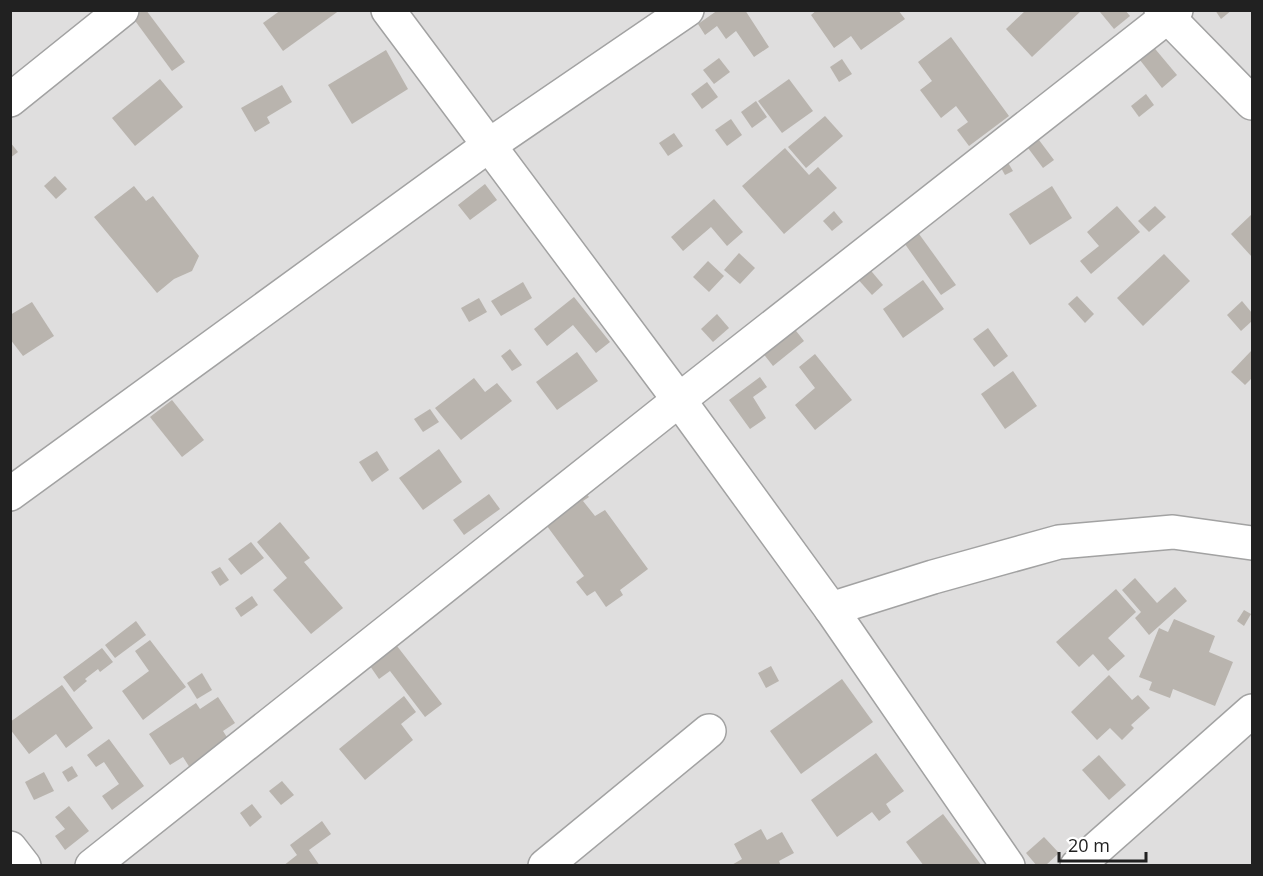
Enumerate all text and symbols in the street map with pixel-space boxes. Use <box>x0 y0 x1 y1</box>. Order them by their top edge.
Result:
scale bar <box>1059 825 1146 863</box>
text: 20 m <box>1068 833 1110 857</box>

